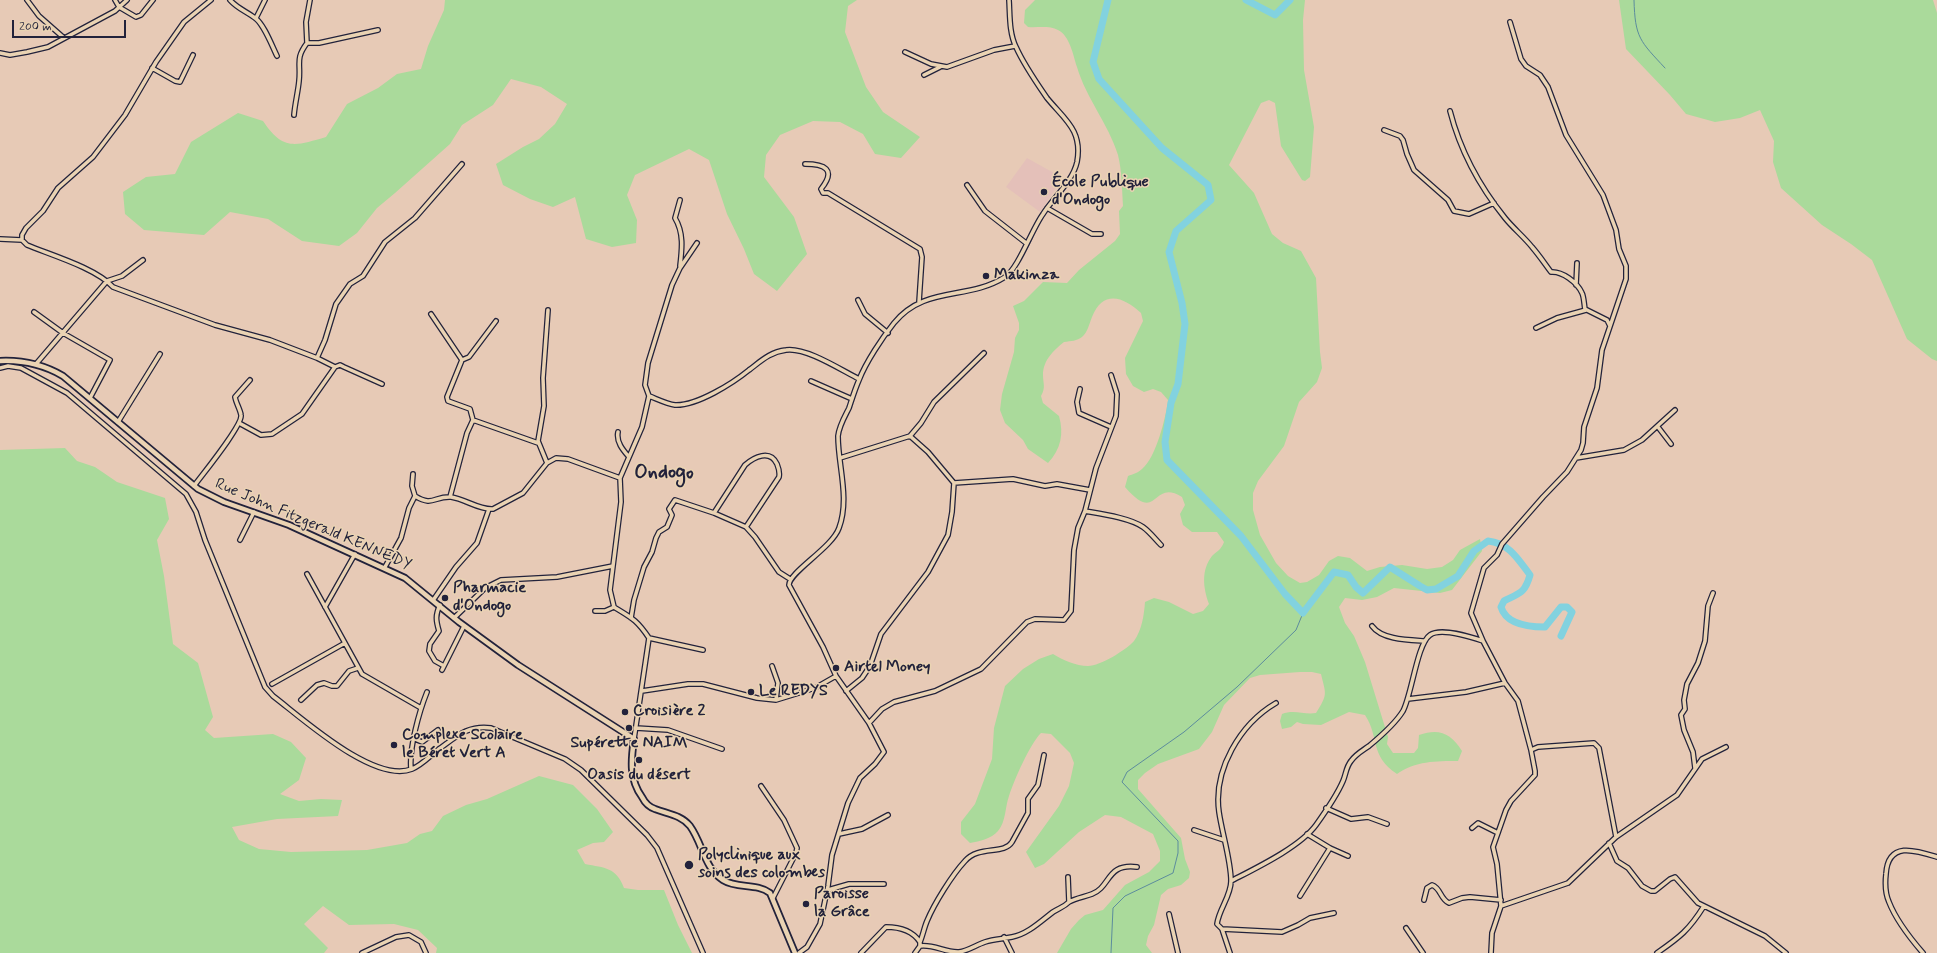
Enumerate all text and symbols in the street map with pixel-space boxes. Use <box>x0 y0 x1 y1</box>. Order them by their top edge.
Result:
scale bar <box>14 12 128 38</box>
text: 200 m <box>19 19 52 35</box>
place label: École Publique d'Ondogo <box>1052 173 1149 211</box>
marker: École Publique d'Ondogo <box>1039 187 1049 197</box>
place label: Makinza <box>994 266 1059 286</box>
marker: Makinza <box>981 271 991 281</box>
district label: Ondogo <box>634 462 694 486</box>
street label: Rue John Fitzgerald KENNEDY <box>212 475 414 575</box>
place label: Pharmacie d'Ondogo <box>453 579 526 617</box>
marker: Pharmacie d'Ondogo <box>440 593 450 603</box>
place label: Airtel Money <box>844 658 930 678</box>
marker: Airtel Money <box>831 663 841 673</box>
place label: Le REDYS <box>759 682 828 702</box>
marker: Le REDYS <box>746 687 756 697</box>
place label: Croisière 2 <box>633 702 705 722</box>
marker: Croisière 2 <box>620 707 630 717</box>
marker: Supérette NAIM <box>624 723 634 733</box>
place label: Complexe Scolaire le Béret Vert A <box>402 726 523 764</box>
place label: Supérette NAIM <box>570 734 688 754</box>
marker: Complexe Scolaire le Béret Vert A <box>389 740 399 750</box>
marker: Oasis du désert <box>634 755 644 765</box>
place label: Oasis du désert <box>587 766 691 786</box>
place label: Polyclinique aux soins des colombes <box>698 846 825 884</box>
marker: Polyclinique aux soins des colombes <box>683 859 695 871</box>
place label: Paroisse la Grâce <box>814 885 870 923</box>
marker: Paroisse la Grâce <box>801 899 811 909</box>

